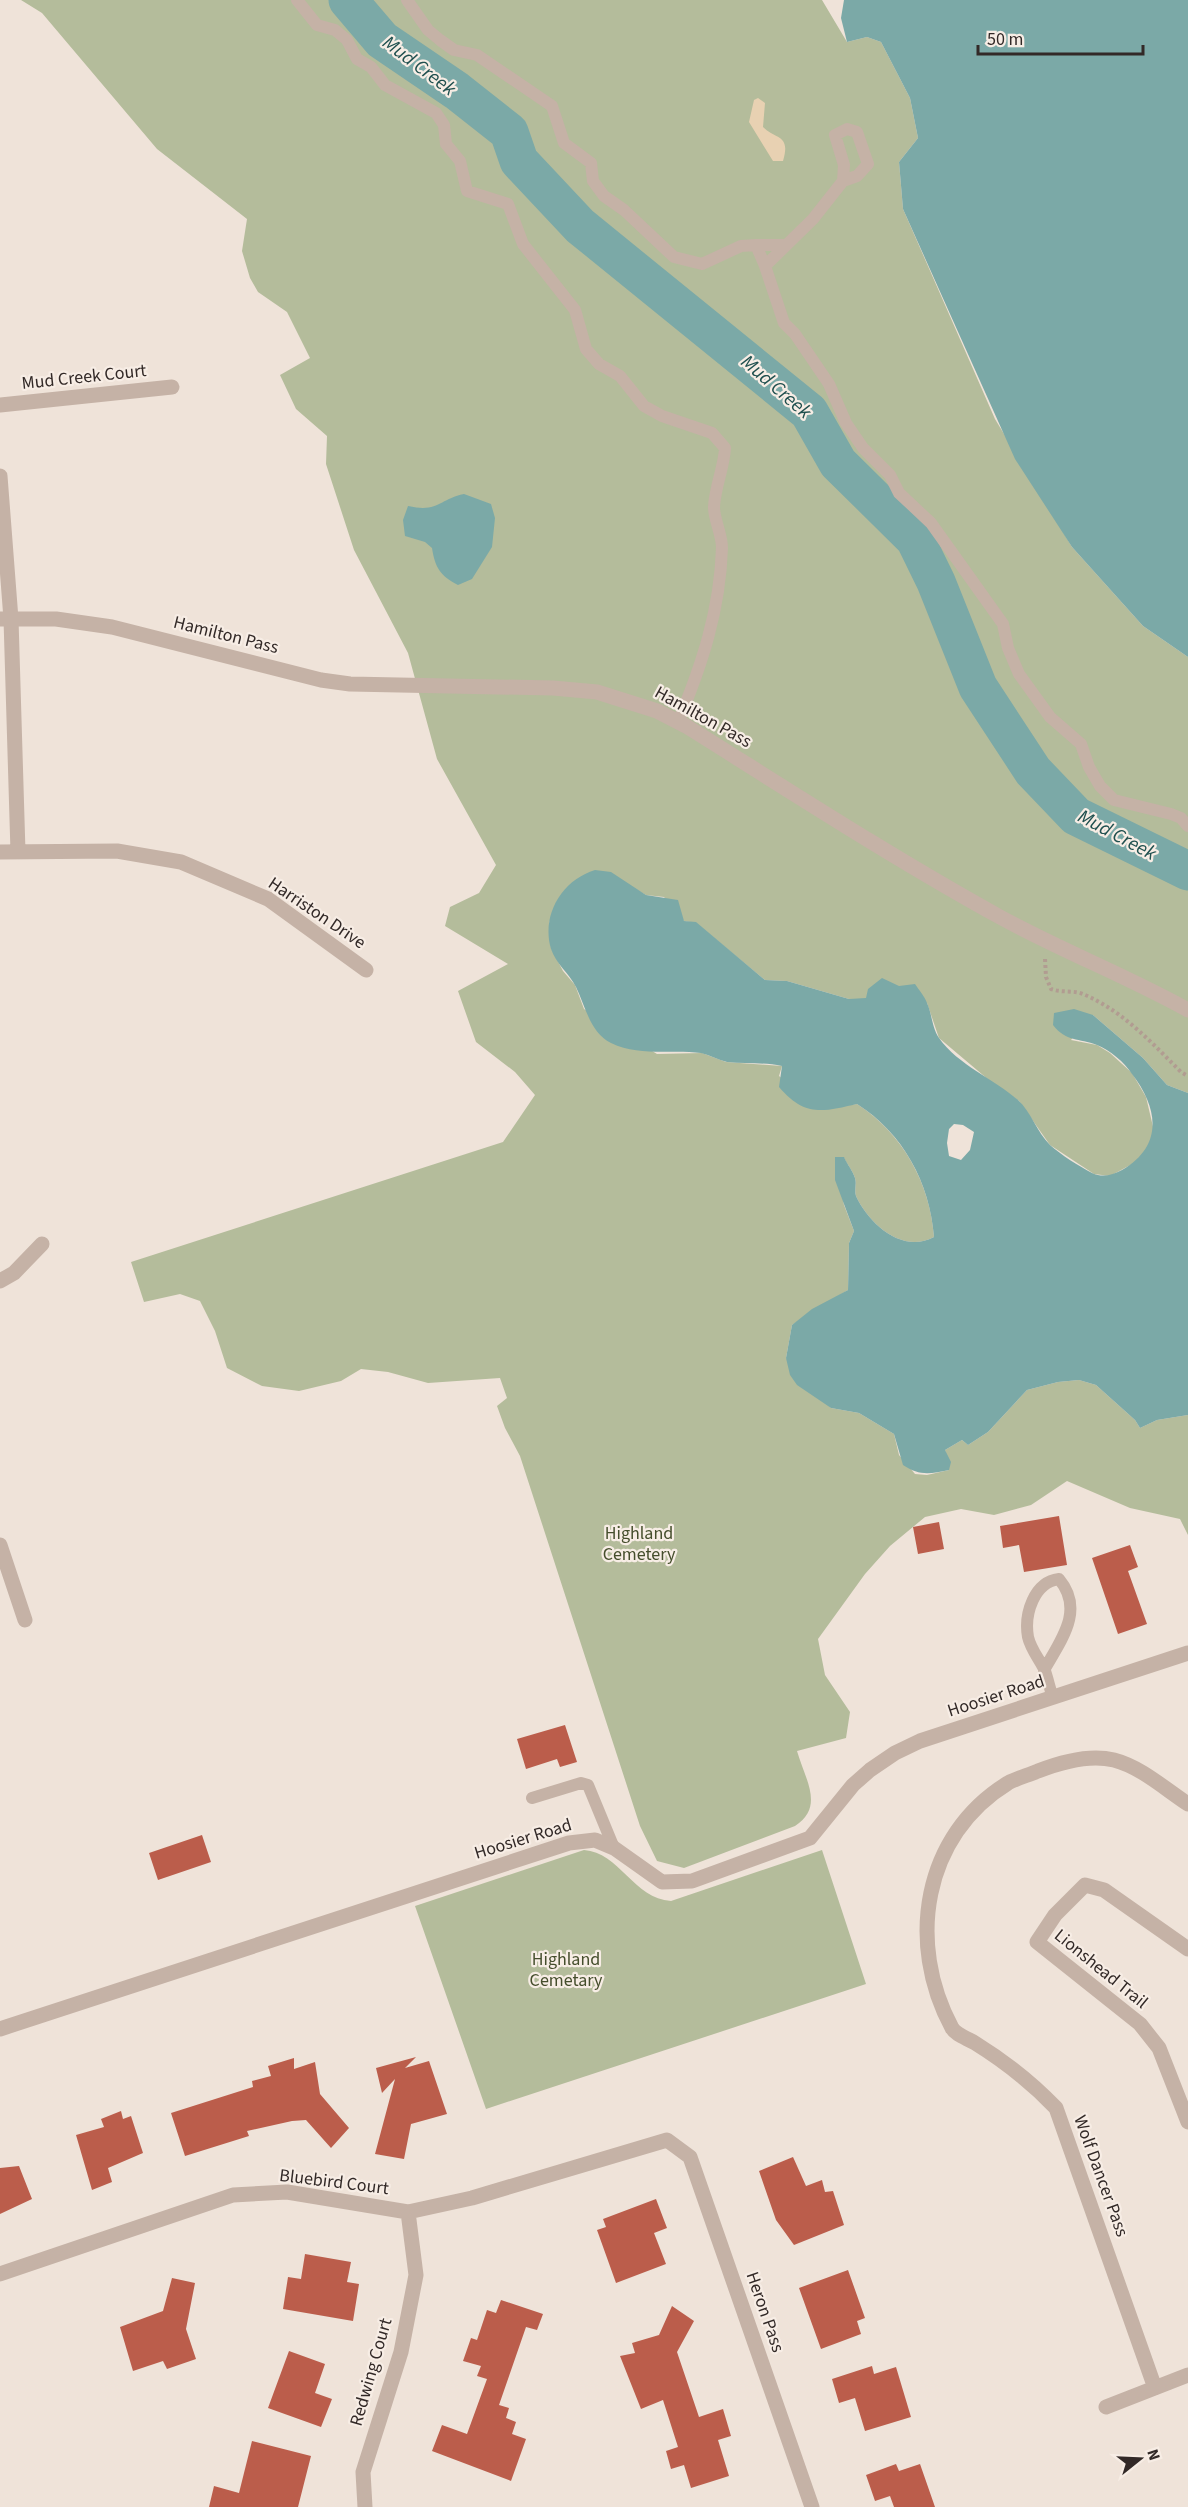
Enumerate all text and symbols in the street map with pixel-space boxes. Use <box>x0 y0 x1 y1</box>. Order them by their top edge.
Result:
scale bar <box>978 18 1143 56</box>
text: 50 m <box>987 27 1023 52</box>
water label: Mud Creek <box>376 29 462 103</box>
water label: Mud Creek <box>735 348 818 426</box>
street label: Mud Creek Court <box>20 358 148 396</box>
street label: Hamilton Pass <box>171 610 281 660</box>
street label: Hamilton Pass <box>650 680 756 754</box>
water label: Mud Creek <box>1073 803 1162 868</box>
street label: Harriston Drive <box>263 871 371 955</box>
park label: Highland Cemetery <box>603 1521 676 1567</box>
street label: Hoosier Road <box>944 1669 1048 1723</box>
street label: Hoosier Road <box>471 1812 575 1866</box>
street label: Lionshead Trail <box>1049 1923 1153 2015</box>
park label: Highland Cemetary <box>530 1947 603 1993</box>
street label: Wolf Dancer Pass <box>1067 2112 1135 2240</box>
street label: Bluebird Court <box>278 2163 390 2201</box>
street label: Heron Pass <box>740 2268 790 2356</box>
street label: Redwing Court <box>344 2315 398 2429</box>
north arrow <box>1110 2429 1170 2489</box>
text: N <box>1141 2446 1165 2463</box>

